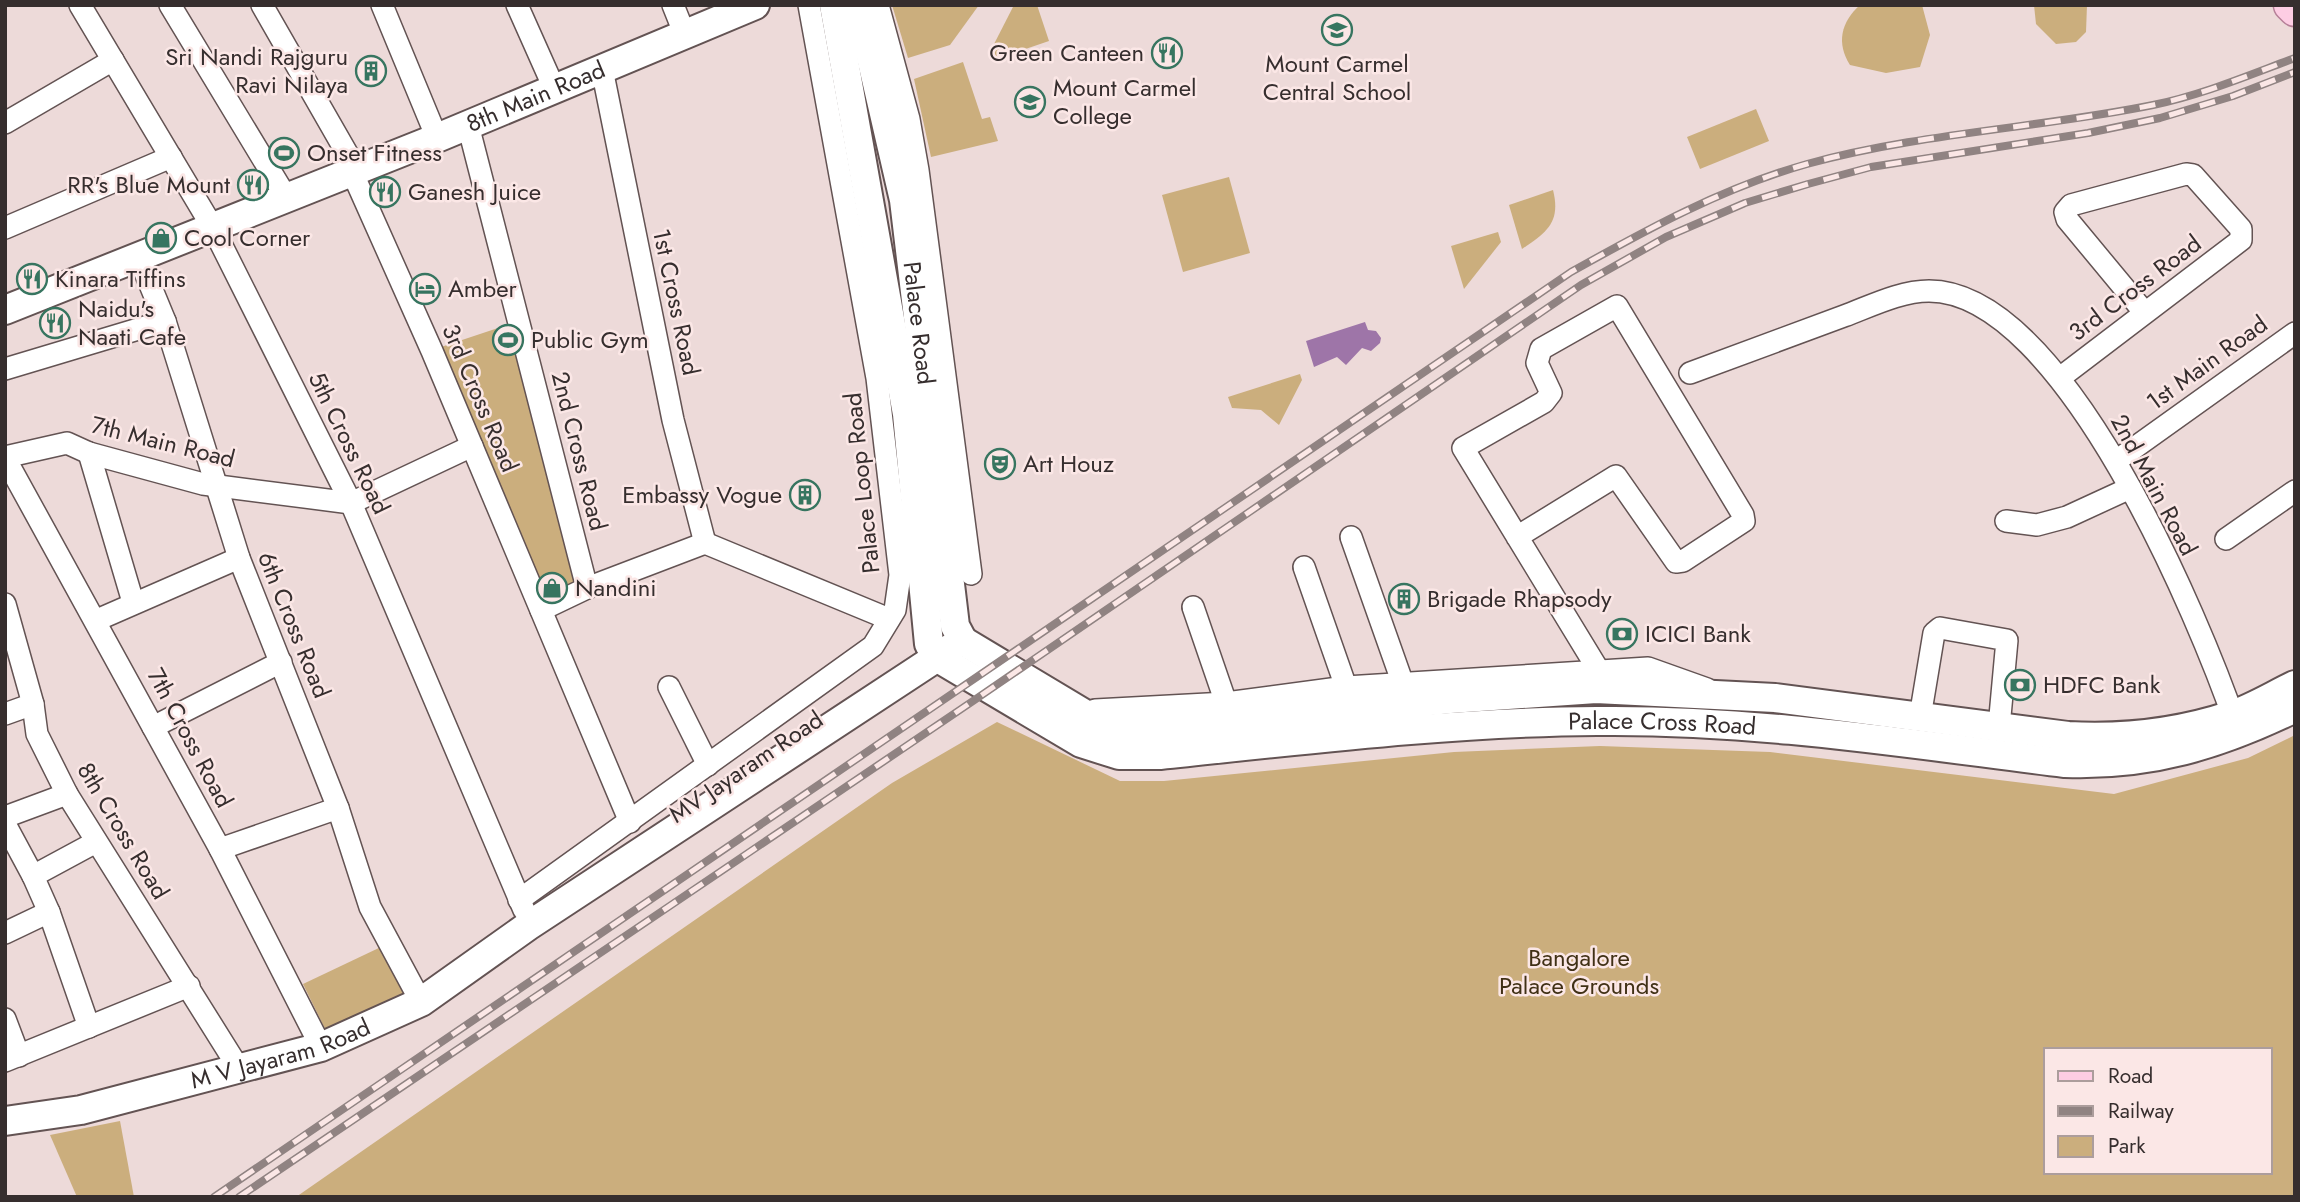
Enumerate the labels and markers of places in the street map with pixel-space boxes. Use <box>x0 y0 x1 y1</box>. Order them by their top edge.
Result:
school or university icon: Mount Carmel Central School <box>1320 13 1354 47</box>
place label: Green Canteen <box>989 35 1144 70</box>
restaurant icon: Green Canteen <box>1150 36 1184 70</box>
place label: Sri Nandi Rajguru Ravi Nilaya <box>165 39 348 102</box>
place label: Mount Carmel Central School <box>1263 46 1411 109</box>
building icon: Sri Nandi Rajguru Ravi Nilaya <box>354 54 388 88</box>
place label: Mount Carmel College <box>1053 70 1197 133</box>
school or university icon: Mount Carmel College <box>1013 85 1047 119</box>
place label: Onset Fitness <box>307 135 442 170</box>
sports icon: Onset Fitness <box>267 136 301 170</box>
place label: RR's Blue Mount <box>67 167 230 202</box>
restaurant icon: RR's Blue Mount <box>236 168 270 202</box>
place label: Ganesh Juice <box>408 174 541 209</box>
restaurant icon: Ganesh Juice <box>368 175 402 209</box>
place label: Cool Corner <box>184 220 311 255</box>
shop icon: Cool Corner <box>144 221 178 255</box>
place label: Kinara Tiffins <box>55 261 186 296</box>
restaurant icon: Kinara Tiffins <box>15 262 49 296</box>
place label: Amber <box>448 271 518 306</box>
hotel icon: Amber <box>408 272 442 306</box>
place label: Naidu's Naati Cafe <box>78 291 186 354</box>
restaurant icon: Naidu's Naati Cafe <box>38 306 72 340</box>
place label: Public Gym <box>531 322 649 357</box>
sports icon: Public Gym <box>491 323 525 357</box>
place label: Art Houz <box>1023 446 1114 481</box>
theatre icon: Art Houz <box>983 447 1017 481</box>
place label: Embassy Vogue <box>622 477 782 512</box>
building icon: Embassy Vogue <box>788 478 822 512</box>
place label: Nandini <box>575 570 657 605</box>
shop icon: Nandini <box>535 571 569 605</box>
place label: Brigade Rhapsody <box>1427 581 1612 616</box>
building icon: Brigade Rhapsody <box>1387 582 1421 616</box>
place label: ICICI Bank <box>1645 616 1751 651</box>
bank icon: ICICI Bank <box>1605 617 1639 651</box>
place label: HDFC Bank <box>2043 667 2161 702</box>
bank icon: HDFC Bank <box>2003 668 2037 702</box>

